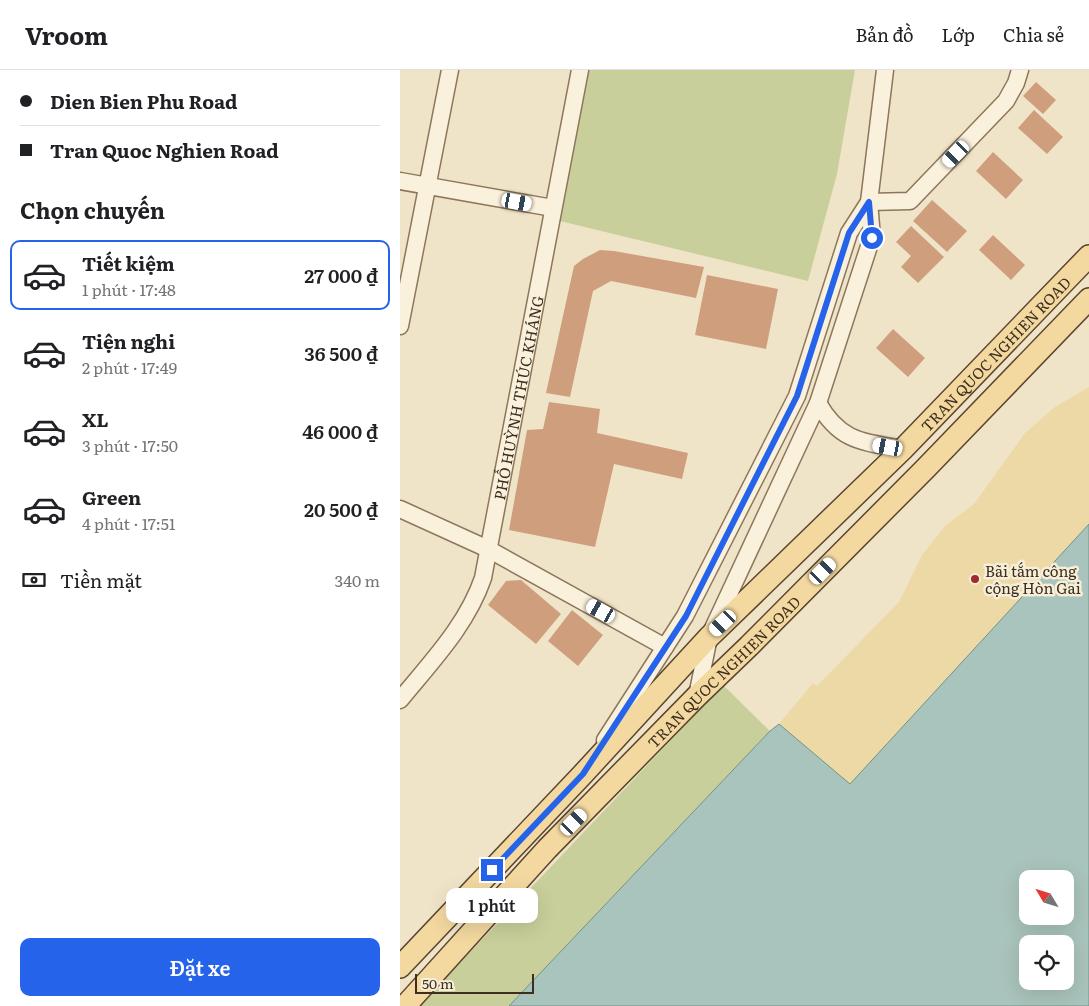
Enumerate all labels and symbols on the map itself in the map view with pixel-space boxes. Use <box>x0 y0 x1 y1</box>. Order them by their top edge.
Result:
car <box>940 138 971 170</box>
car <box>500 192 533 212</box>
route start <box>861 227 883 249</box>
street label: TRAN QUOC NGHIEN ROAD <box>915 271 1076 436</box>
street label: PHỐ HUỲNH THÚC KHÁNG <box>487 294 548 502</box>
car <box>871 437 904 457</box>
car <box>807 555 838 587</box>
place label: Bãi tắm công cộng Hòn Gai <box>985 559 1081 599</box>
marker: Bãi tắm công cộng Hòn Gai <box>969 573 981 585</box>
street label: TRAN QUOC NGHIEN ROAD <box>641 590 805 753</box>
car <box>584 597 617 625</box>
car <box>707 607 739 639</box>
car <box>558 806 589 838</box>
route end <box>481 859 503 881</box>
north arrow <box>1019 870 1074 925</box>
callout: 1 phút <box>446 888 538 922</box>
scale bar <box>415 971 534 994</box>

